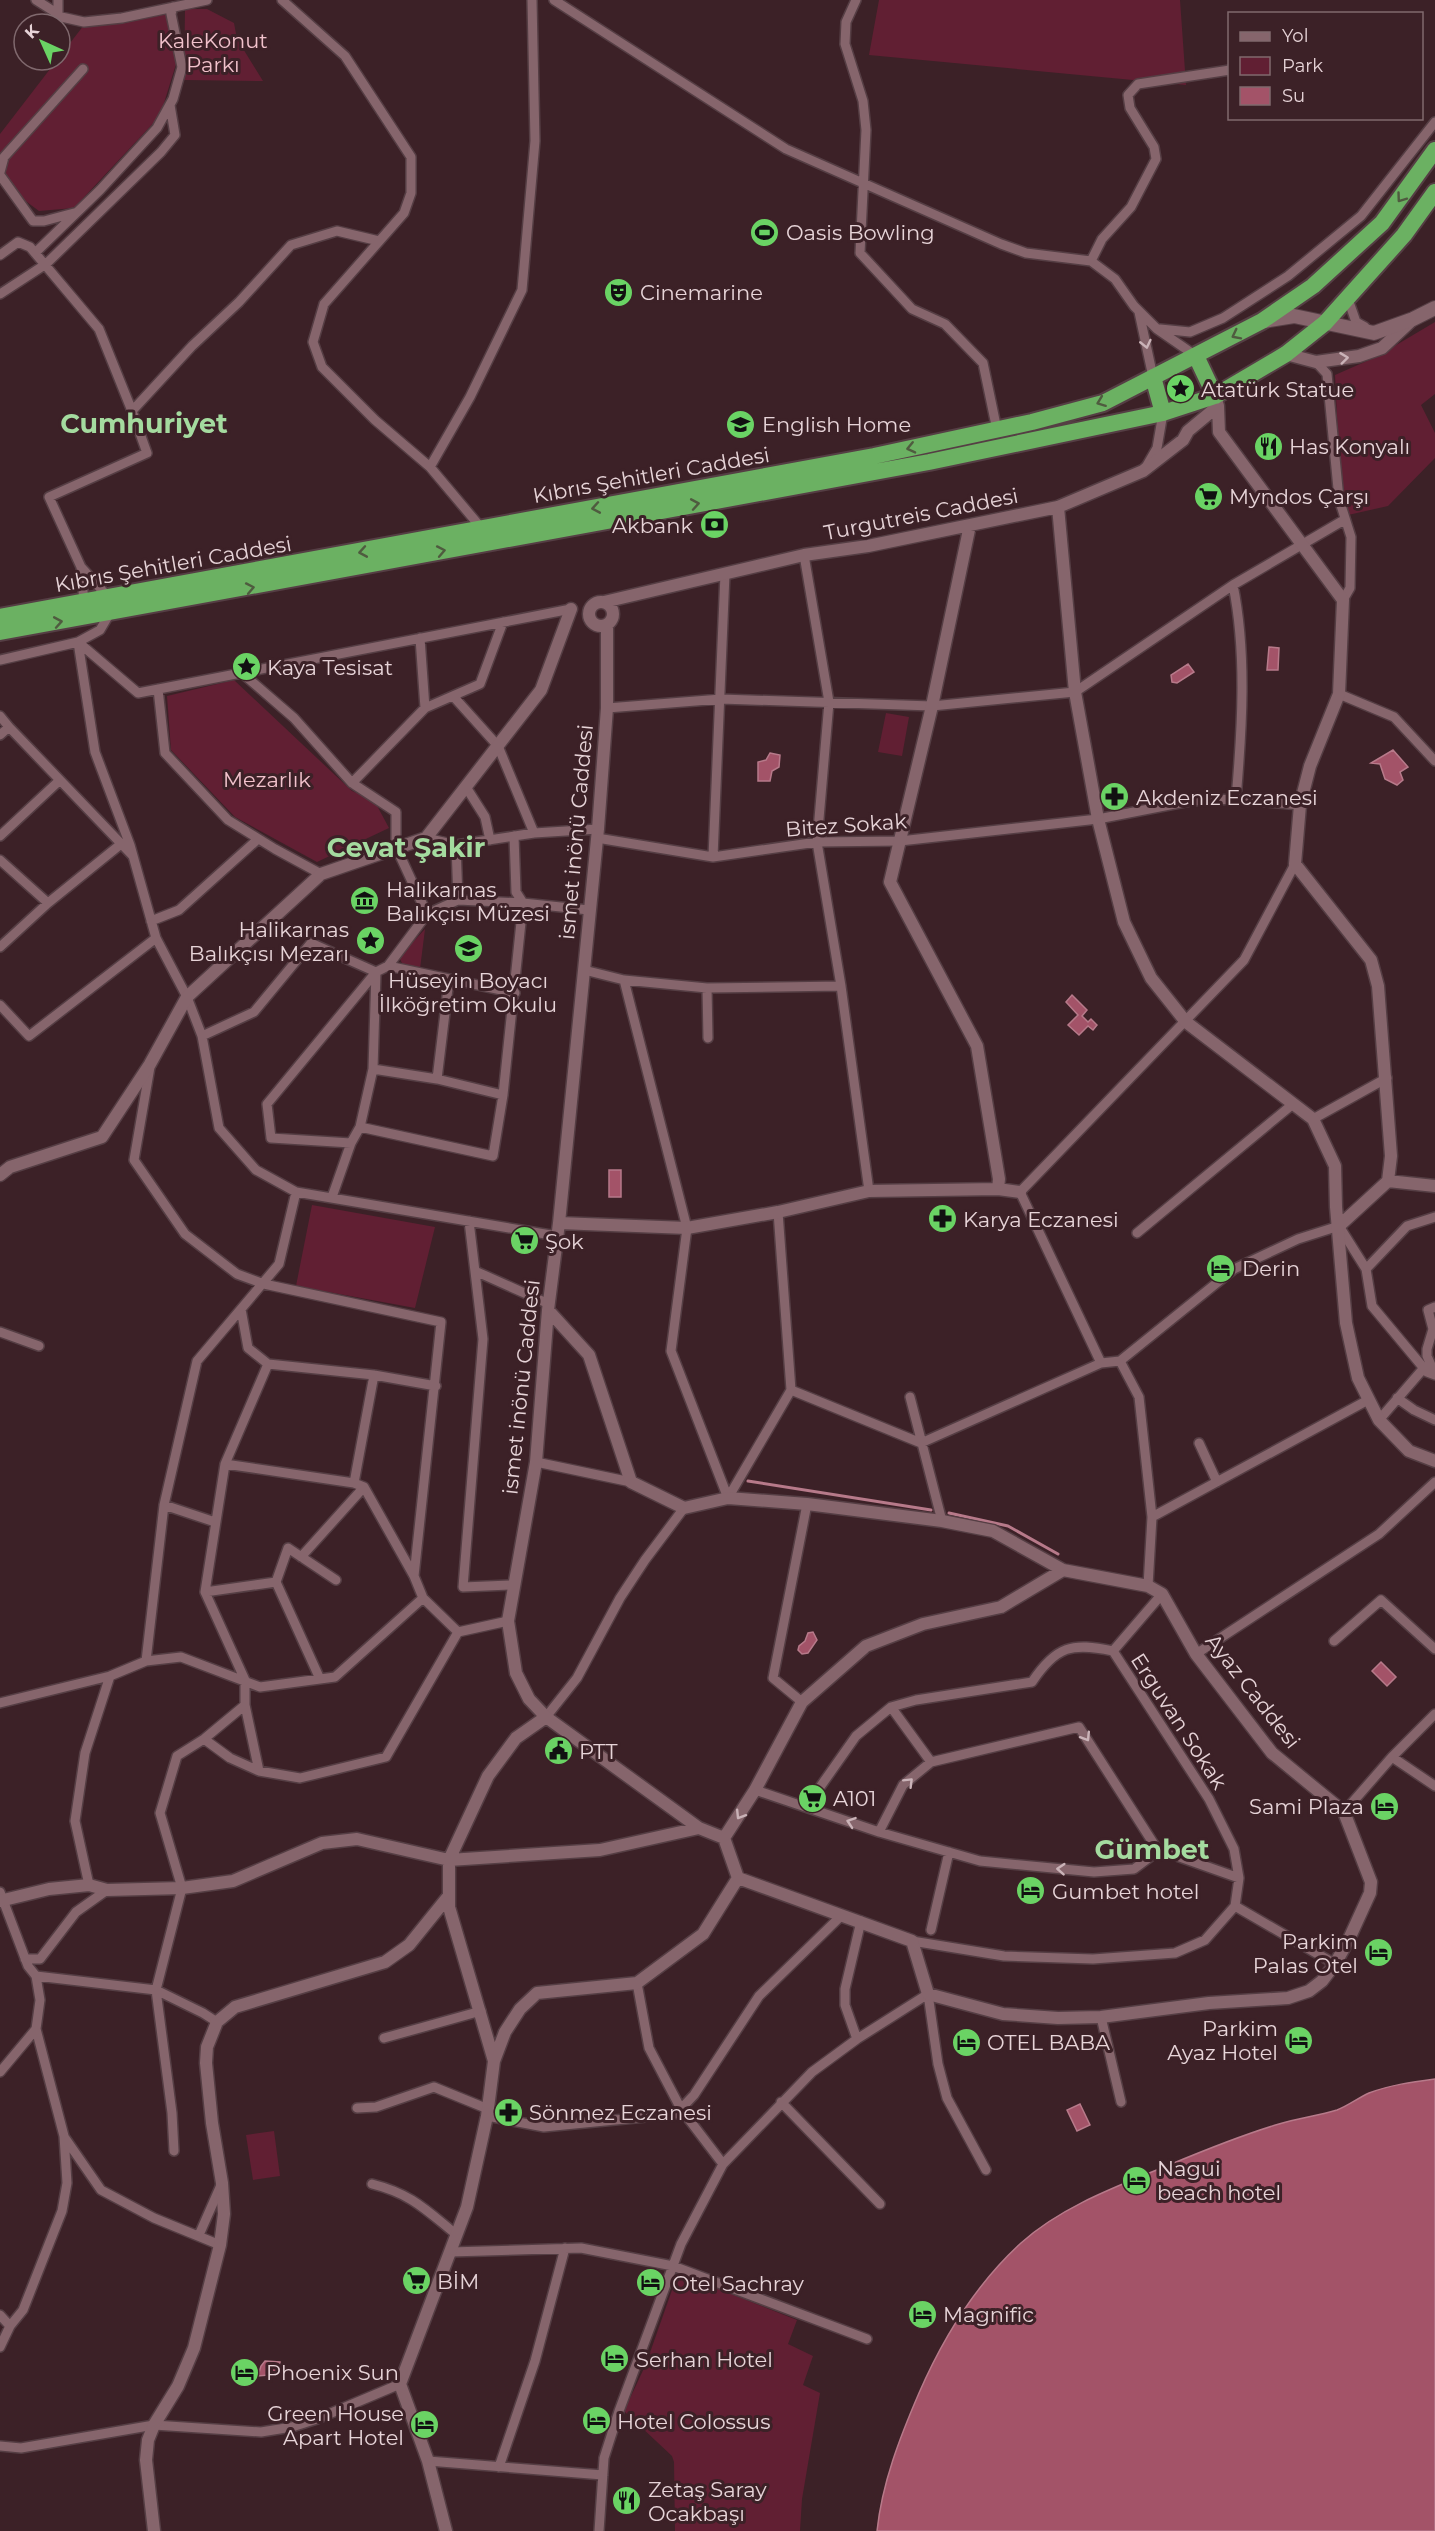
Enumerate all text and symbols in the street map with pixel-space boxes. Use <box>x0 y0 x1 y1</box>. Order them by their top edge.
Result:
north arrow <box>12 12 72 72</box>
legend <box>1228 12 1423 120</box>
text: K <box>21 20 43 43</box>
text: Yol <box>1282 25 1308 47</box>
park label: KaleKonut Parkı <box>158 28 268 77</box>
text: Park <box>1282 55 1323 77</box>
text: Su <box>1282 85 1305 107</box>
one-way arrow <box>1397 191 1408 202</box>
sports icon: Oasis Bowling <box>749 216 781 248</box>
place label: Oasis Bowling <box>786 220 935 245</box>
theatre icon: Cinemarine <box>603 276 635 308</box>
place label: Cinemarine <box>640 280 763 305</box>
one-way arrow <box>1232 327 1243 339</box>
one-way arrow <box>1139 339 1152 349</box>
one-way arrow <box>1339 353 1348 365</box>
place icon: Atatürk Statue <box>1164 373 1196 405</box>
place label: Atatürk Statue <box>1201 377 1354 402</box>
one-way arrow <box>1096 395 1107 407</box>
district label: Cumhuriyet <box>60 407 228 440</box>
school or university icon: English Home <box>725 408 757 440</box>
place label: English Home <box>762 412 911 437</box>
restaurant icon: Has Konyalı <box>1252 430 1284 462</box>
place label: Has Konyalı <box>1289 434 1410 459</box>
one-way arrow <box>907 440 917 453</box>
street label: Kıbrıs Şehitleri Caddesi <box>531 442 771 508</box>
supermarket icon: Myndos Çarşı <box>1192 480 1224 512</box>
street label: Turgutreis Caddesi <box>822 483 1020 545</box>
place label: Myndos Çarşı <box>1229 484 1369 509</box>
one-way arrow <box>689 498 699 511</box>
one-way arrow <box>592 502 601 514</box>
bank icon: Akbank <box>698 509 730 541</box>
place label: Akbank <box>612 513 693 538</box>
street label: Kıbrıs Şehitleri Caddesi <box>53 531 293 597</box>
one-way arrow <box>359 545 369 558</box>
one-way arrow <box>436 545 446 558</box>
one-way arrow <box>244 582 254 595</box>
one-way arrow <box>53 617 62 629</box>
place icon: Kaya Tesisat <box>230 651 262 683</box>
place label: Kaya Tesisat <box>267 655 393 680</box>
street label: ismet inönü Caddesi <box>554 723 598 941</box>
park label: Mezarlık <box>223 767 311 792</box>
pharmacy icon: Akdeniz Eczanesi <box>1099 781 1131 813</box>
place label: Akdeniz Eczanesi <box>1136 785 1318 810</box>
street label: Bitez Sokak <box>784 808 908 842</box>
district label: Cevat Şakir <box>327 831 485 864</box>
place label: Halikarnas Balıkçısı Müzesi <box>386 877 550 926</box>
museum icon: Halikarnas Balıkçısı Müzesi <box>349 885 381 917</box>
place label: Halikarnas Balıkçısı Mezarı <box>189 917 349 966</box>
place icon: Halikarnas Balıkçısı Mezarı <box>354 925 386 957</box>
school or university icon: Hüseyin Boyacı İlköğretim Okulu <box>452 933 484 965</box>
place label: Hüseyin Boyacı İlköğretim Okulu <box>379 968 557 1017</box>
pharmacy icon: Karya Eczanesi <box>926 1203 958 1235</box>
place label: Karya Eczanesi <box>963 1207 1119 1232</box>
supermarket icon: Şok <box>508 1225 540 1257</box>
place label: Şok <box>545 1229 584 1254</box>
hotel icon: Derin <box>1205 1252 1237 1284</box>
place label: Derin <box>1242 1256 1300 1281</box>
street label: ismet inönü Caddesi <box>497 1278 545 1496</box>
street label: Ayaz Caddesi <box>1201 1629 1305 1753</box>
street label: Erguvan Sokak <box>1126 1648 1233 1794</box>
one-way arrow <box>1079 1730 1090 1741</box>
public building icon: PTT <box>542 1735 574 1767</box>
place label: PTT <box>579 1739 618 1764</box>
one-way arrow <box>902 1778 912 1789</box>
supermarket icon: A101 <box>796 1782 828 1814</box>
place label: A101 <box>833 1786 876 1811</box>
hotel icon: Sami Plaza <box>1369 1790 1401 1822</box>
place label: Sami Plaza <box>1249 1794 1364 1819</box>
one-way arrow <box>736 1809 748 1819</box>
one-way arrow <box>846 1817 857 1830</box>
district label: Gümbet <box>1094 1833 1210 1866</box>
one-way arrow <box>1056 1863 1065 1876</box>
hotel icon: Gumbet hotel <box>1015 1875 1047 1907</box>
place label: Gumbet hotel <box>1052 1879 1199 1904</box>
place label: Parkim Palas Otel <box>1253 1929 1358 1978</box>
hotel icon: Parkim Palas Otel <box>1363 1937 1395 1969</box>
place label: Parkim Ayaz Hotel <box>1167 2016 1278 2065</box>
hotel icon: Parkim Ayaz Hotel <box>1283 2024 1315 2056</box>
hotel icon: OTEL BABA <box>950 2026 982 2058</box>
place label: OTEL BABA <box>987 2030 1111 2055</box>
pharmacy icon: Sönmez Eczanesi <box>492 2096 524 2128</box>
place label: Sönmez Eczanesi <box>529 2100 712 2125</box>
place label: Nagui beach hotel <box>1157 2156 1281 2205</box>
hotel icon: Nagui beach hotel <box>1120 2164 1152 2196</box>
supermarket icon: BİM <box>400 2265 432 2297</box>
hotel icon: Otel Sachray <box>635 2267 667 2299</box>
place label: BİM <box>437 2269 479 2294</box>
place label: Otel Sachray <box>672 2271 804 2296</box>
hotel icon: Magnific <box>906 2298 938 2330</box>
place label: Magnific <box>943 2302 1034 2327</box>
hotel icon: Serhan Hotel <box>599 2343 631 2375</box>
place label: Serhan Hotel <box>636 2347 773 2372</box>
hotel icon: Phoenix Sun <box>229 2356 261 2388</box>
place label: Phoenix Sun <box>266 2360 399 2385</box>
place label: Green House Apart Hotel <box>267 2401 404 2450</box>
hotel icon: Hotel Colossus <box>580 2405 612 2437</box>
hotel icon: Green House Apart Hotel <box>409 2409 441 2441</box>
place label: Hotel Colossus <box>617 2409 770 2434</box>
place label: Zetaş Saray Ocakbaşı <box>648 2477 767 2526</box>
restaurant icon: Zetaş Saray Ocakbaşı <box>611 2485 643 2517</box>

